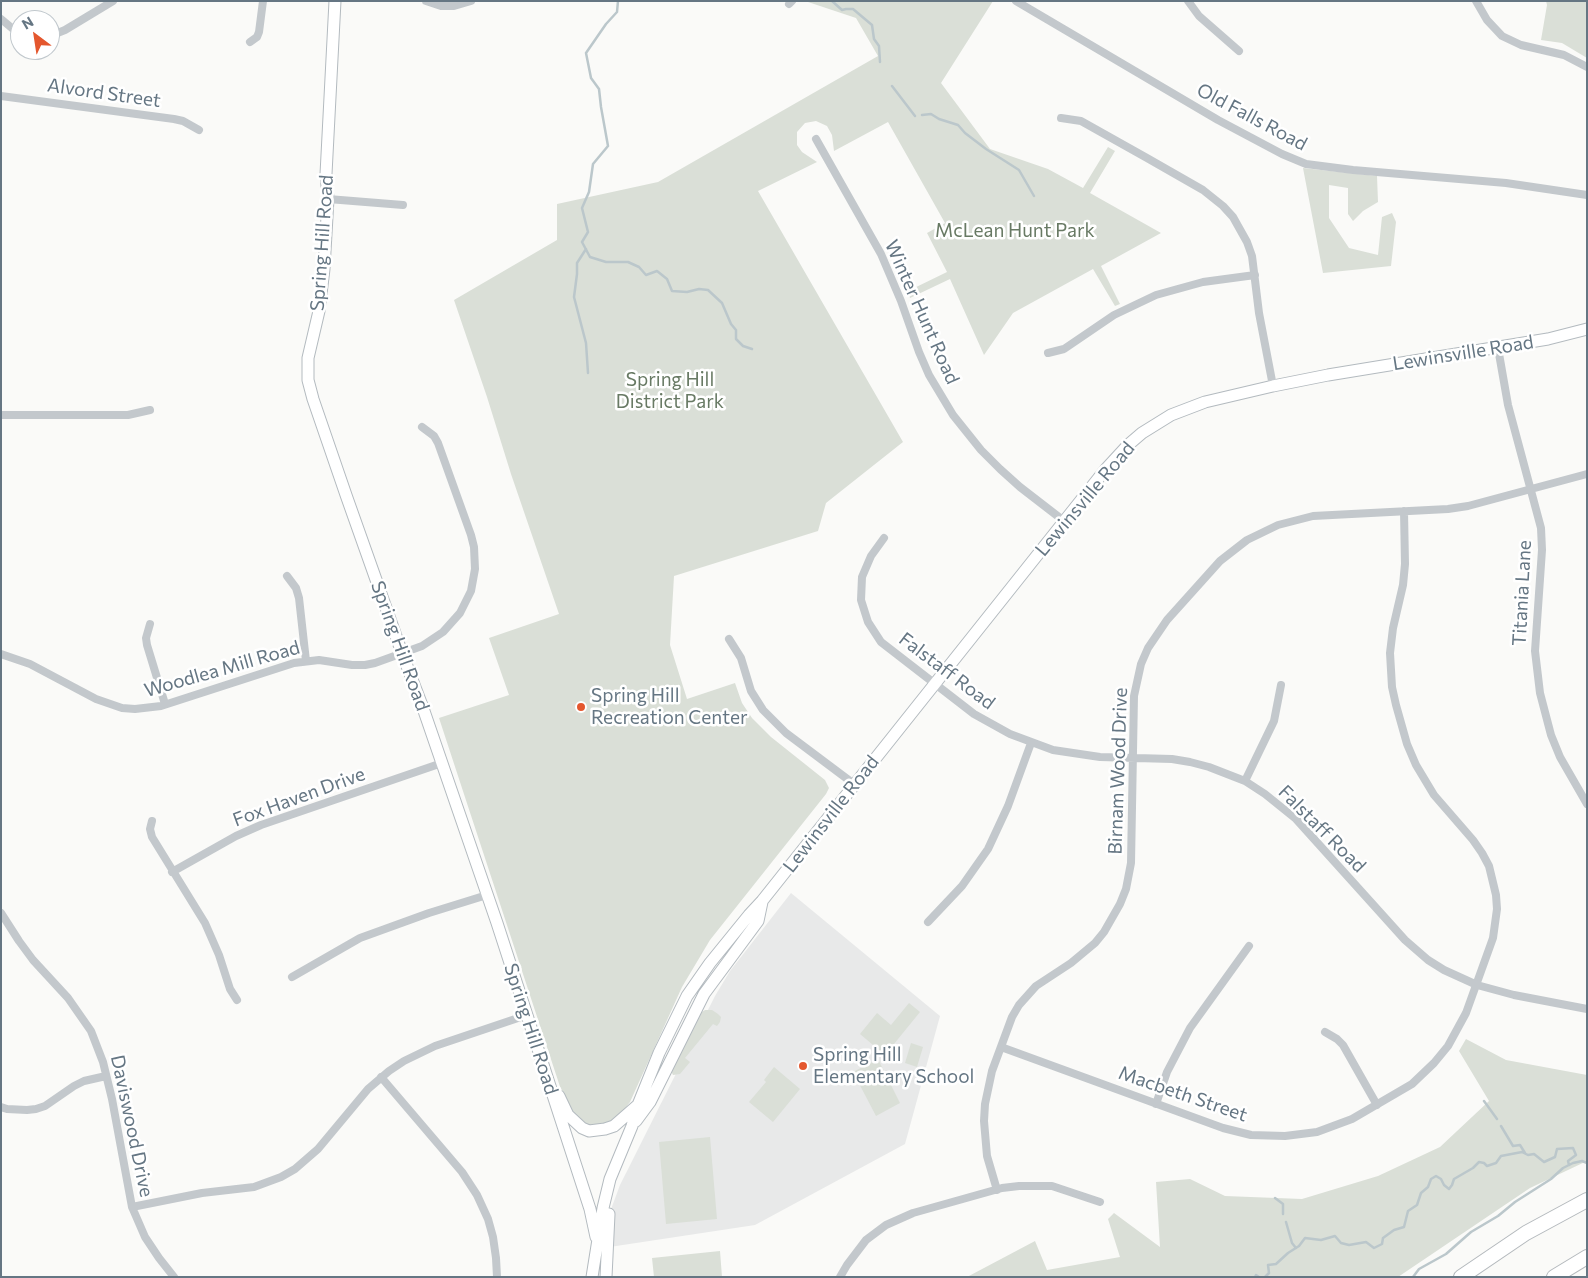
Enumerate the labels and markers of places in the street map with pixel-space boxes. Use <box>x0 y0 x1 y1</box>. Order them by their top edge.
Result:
place label: Spring Hill Recreation Center <box>591 685 747 729</box>
marker: Spring Hill Recreation Center <box>575 701 587 713</box>
place label: Spring Hill Elementary School <box>813 1044 974 1088</box>
marker: Spring Hill Elementary School <box>797 1060 809 1072</box>

